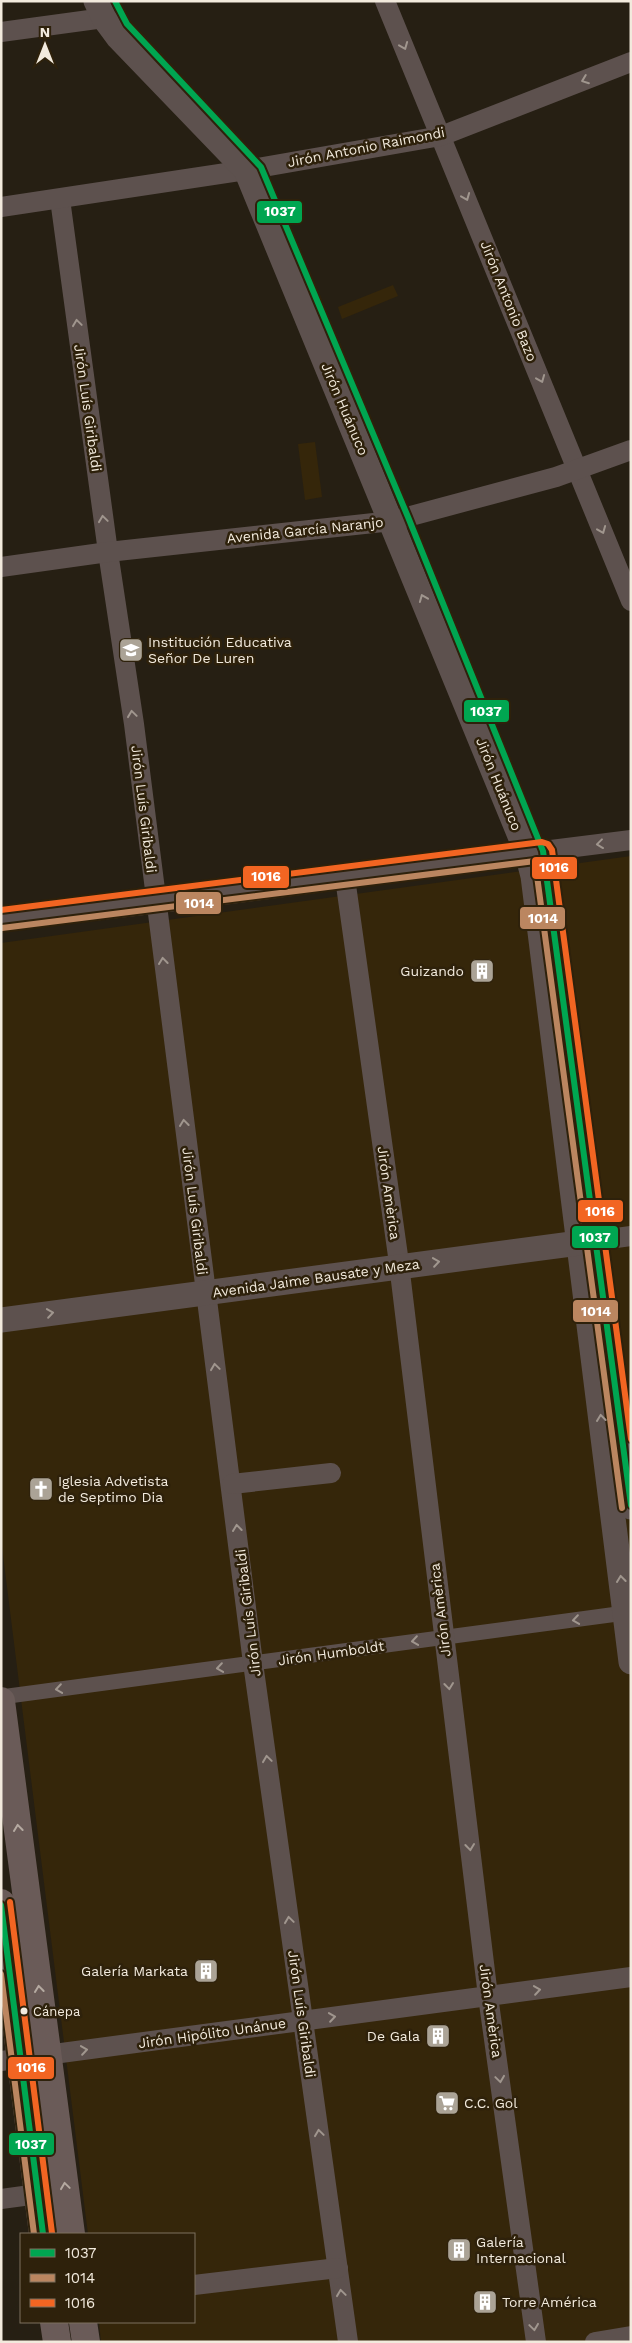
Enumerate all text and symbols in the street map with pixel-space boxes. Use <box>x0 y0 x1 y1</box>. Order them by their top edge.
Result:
north arrow <box>20 20 70 70</box>
text: N <box>40 24 50 40</box>
one-way arrow <box>398 41 408 50</box>
one-way arrow <box>581 74 590 84</box>
street label: Jirón Antonio Raimondi <box>286 124 446 170</box>
one-way arrow <box>459 192 470 201</box>
line badge: 1037 <box>256 200 303 224</box>
text: 1037 <box>264 203 296 219</box>
street label: Jirón Antonio Bazo <box>477 238 541 364</box>
one-way arrow <box>72 319 83 327</box>
street label: Jirón Luís Giribaldi <box>71 343 105 473</box>
street label: Jirón Huánuco <box>318 360 372 458</box>
one-way arrow <box>535 374 545 383</box>
one-way arrow <box>98 514 109 522</box>
street label: Avenida García Naranjo <box>226 514 384 546</box>
one-way arrow <box>596 525 606 534</box>
one-way arrow <box>419 594 429 603</box>
place label: Institución Educativa Señor De Luren <box>148 634 292 666</box>
school or university icon: Institución Educativa Señor De Luren <box>118 637 144 663</box>
line badge: 1037 <box>463 699 510 723</box>
text: 1037 <box>470 703 502 719</box>
one-way arrow <box>127 710 138 718</box>
street label: Jirón Huánuco <box>473 735 525 833</box>
street label: Jirón Luís Giribaldi <box>128 744 160 874</box>
one-way arrow <box>596 838 604 849</box>
line badge: 1016 <box>531 856 578 880</box>
text: 1016 <box>539 859 569 875</box>
line badge: 1016 <box>242 865 290 889</box>
text: 1016 <box>251 868 281 884</box>
line badge: 1014 <box>175 891 222 915</box>
text: 1014 <box>184 895 214 911</box>
line badge: 1014 <box>519 906 566 930</box>
text: 1014 <box>528 910 558 926</box>
one-way arrow <box>159 957 169 966</box>
building icon: Guizando <box>469 958 495 984</box>
place label: Guizando <box>400 963 464 979</box>
one-way arrow <box>179 1118 190 1126</box>
street label: Jirón Amèrica <box>375 1145 403 1241</box>
street label: Jirón Luís Giribaldi <box>179 1146 211 1276</box>
line badge: 1016 <box>577 1199 624 1223</box>
text: 1016 <box>585 1203 615 1219</box>
line badge: 1037 <box>571 1225 619 1249</box>
text: 1037 <box>579 1229 611 1245</box>
street label: Avenida Jaime Bausate y Meza <box>211 1256 421 1300</box>
one-way arrow <box>432 1257 440 1268</box>
line badge: 1014 <box>572 1299 619 1323</box>
text: 1014 <box>581 1303 611 1319</box>
one-way arrow <box>46 1308 54 1319</box>
one-way arrow <box>210 1363 220 1371</box>
one-way arrow <box>596 1413 607 1421</box>
place label: Iglesia Advetista de Septimo Dia <box>58 1473 169 1505</box>
church icon: Iglesia Advetista de Septimo Dia <box>28 1476 54 1502</box>
one-way arrow <box>232 1524 243 1532</box>
street label: Jirón Luís Giribaldi <box>232 1548 264 1678</box>
street label: Jirón Amèrica <box>426 1562 454 1658</box>
one-way arrow <box>616 1575 626 1583</box>
one-way arrow <box>572 1614 581 1624</box>
one-way arrow <box>411 1636 420 1646</box>
street label: Jirón Humboldt <box>277 1638 385 1668</box>
one-way arrow <box>215 1662 223 1673</box>
one-way arrow <box>443 1682 454 1690</box>
one-way arrow <box>54 1684 63 1694</box>
one-way arrow <box>262 1754 272 1763</box>
one-way arrow <box>13 1823 24 1831</box>
one-way arrow <box>464 1843 474 1851</box>
one-way arrow <box>284 1915 295 1923</box>
street label: Jirón Luís Giribaldi <box>285 1949 319 2079</box>
building icon: Galería Markata <box>193 1958 219 1984</box>
place label: Galería Markata <box>81 1963 188 1979</box>
street label: Jirón Amèrica <box>477 1963 505 2059</box>
one-way arrow <box>34 1985 45 1993</box>
one-way arrow <box>533 1985 541 1996</box>
place label: Cánepa <box>33 2004 81 2019</box>
marker: Cánepa <box>19 2006 29 2016</box>
one-way arrow <box>328 2012 336 2023</box>
street label: Jirón Hipólito Unánue <box>137 2015 287 2051</box>
building icon: De Gala <box>425 2023 451 2049</box>
place label: De Gala <box>367 2028 420 2044</box>
one-way arrow <box>80 2045 89 2055</box>
line badge: 1016 <box>7 2056 55 2080</box>
text: 1016 <box>16 2059 46 2075</box>
one-way arrow <box>494 2075 505 2083</box>
supermarket icon: C.C. Gol <box>434 2090 460 2116</box>
place label: C.C. Gol <box>464 2095 518 2111</box>
one-way arrow <box>314 2128 325 2136</box>
line badge: 1037 <box>8 2132 55 2156</box>
text: 1037 <box>15 2136 47 2152</box>
one-way arrow <box>60 2182 71 2190</box>
legend <box>20 2233 195 2323</box>
place label: Galería Internacional <box>476 2234 566 2266</box>
building icon: Galería Internacional <box>446 2237 472 2263</box>
text: 1037 <box>65 2244 96 2262</box>
text: 1014 <box>65 2269 95 2287</box>
one-way arrow <box>336 2289 347 2297</box>
building icon: Torre América <box>472 2289 498 2315</box>
text: 1016 <box>65 2294 95 2312</box>
place label: Torre América <box>502 2294 597 2310</box>
one-way arrow <box>528 2323 539 2331</box>

